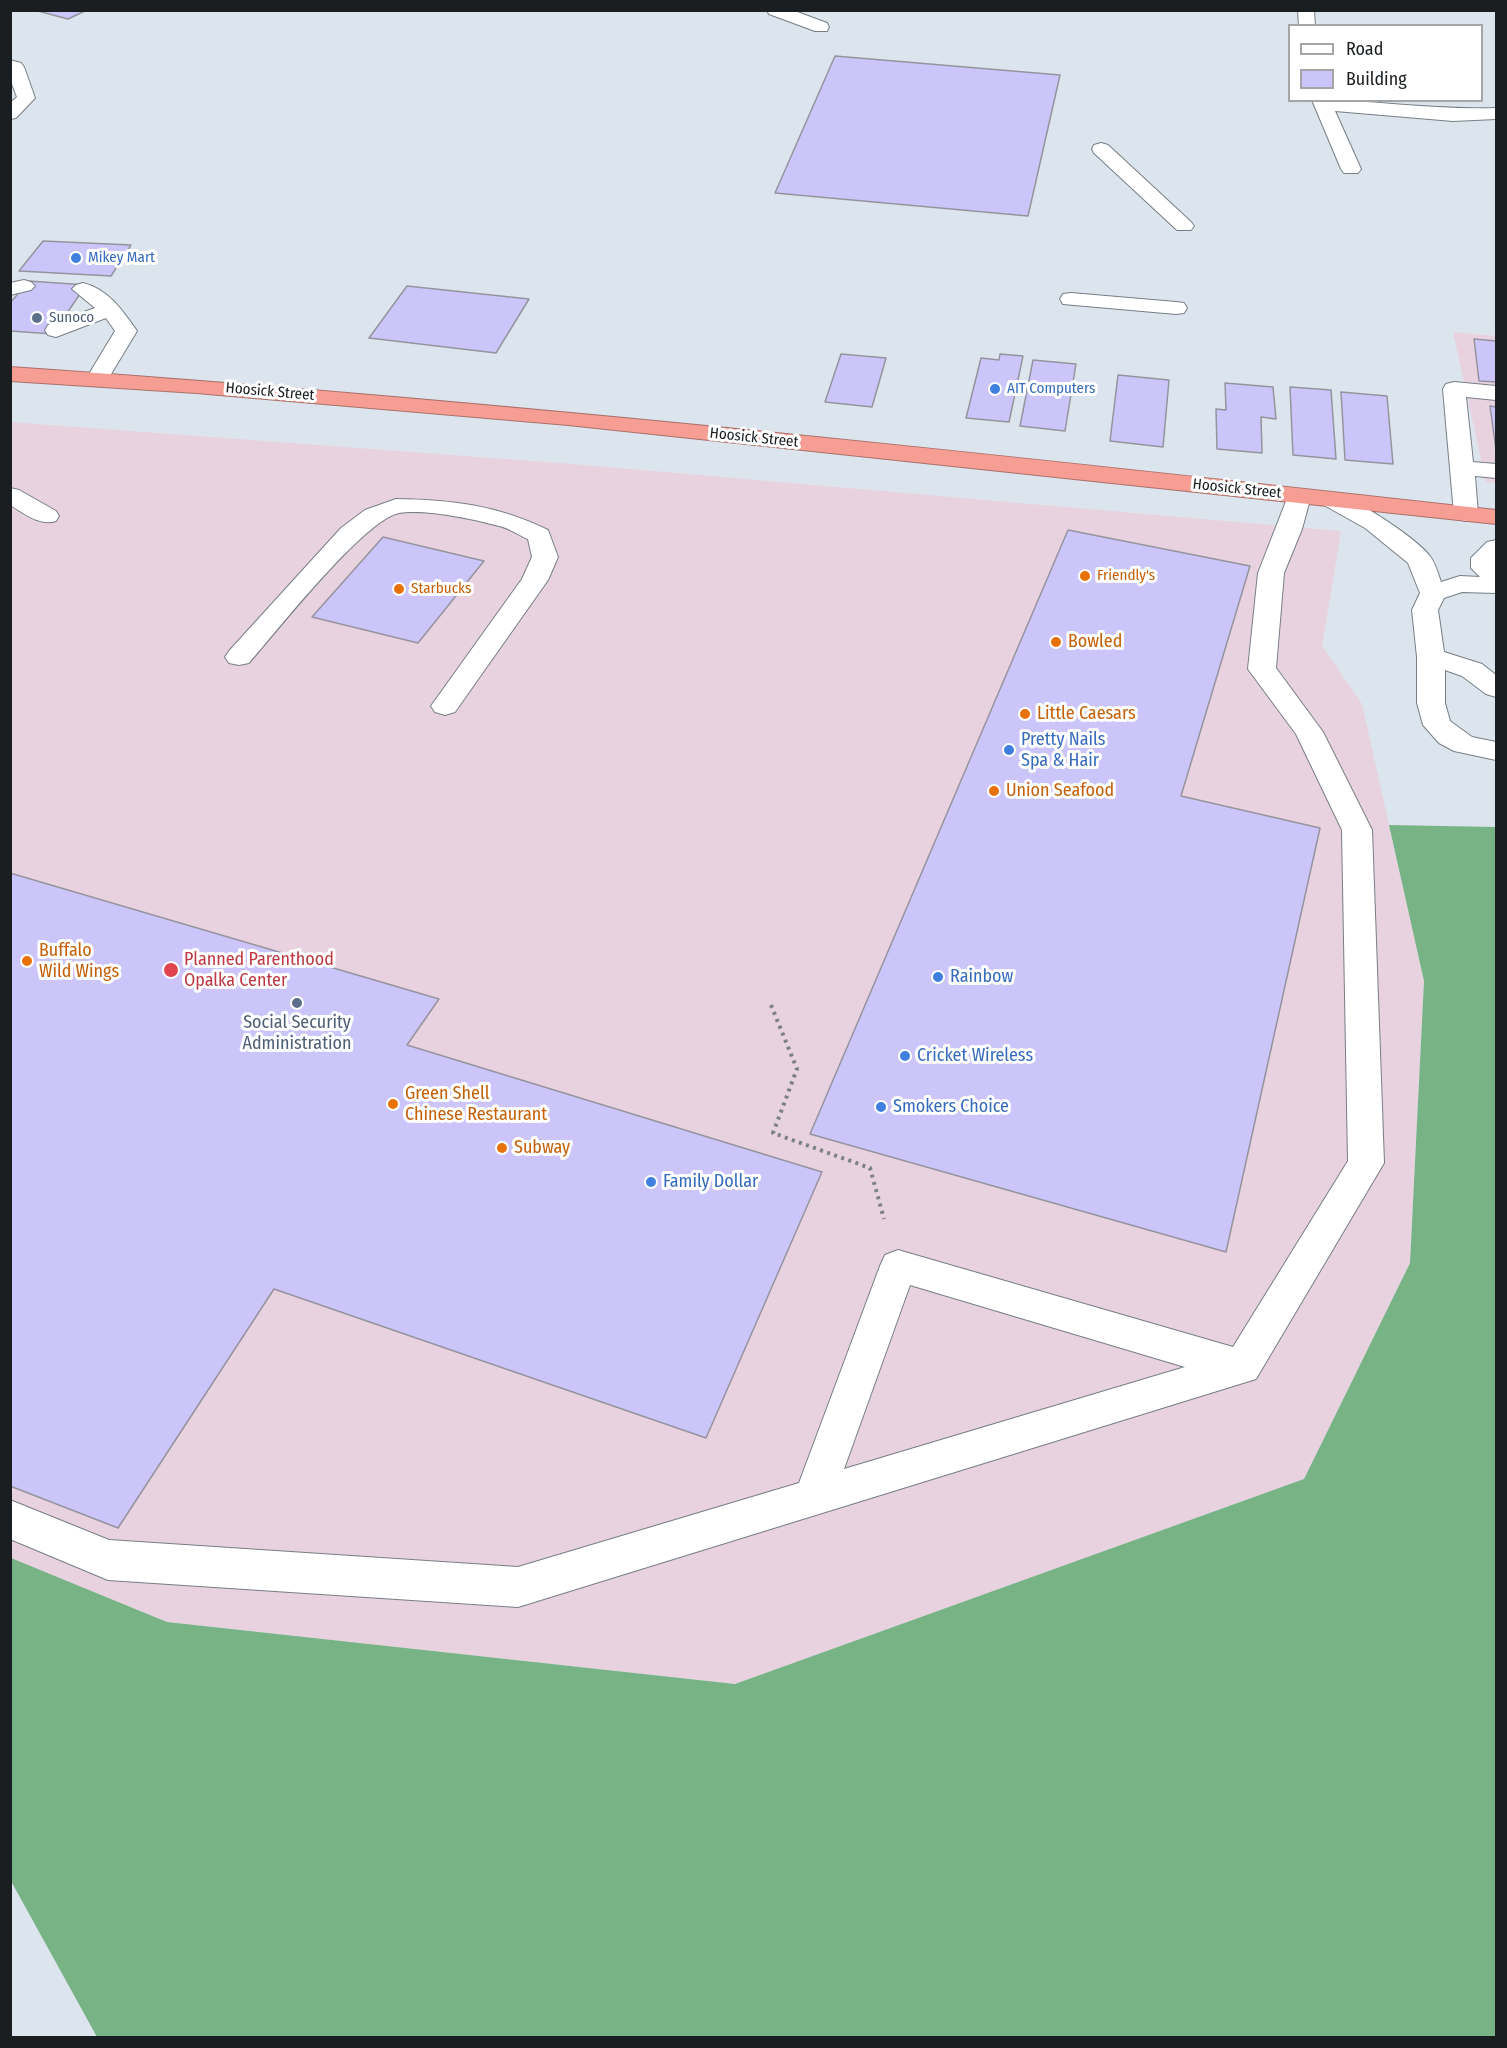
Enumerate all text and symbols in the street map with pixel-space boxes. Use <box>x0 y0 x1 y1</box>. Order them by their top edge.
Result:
legend <box>1288 24 1483 102</box>
text: Road <box>1346 38 1383 60</box>
text: Building <box>1346 68 1407 90</box>
place label: Mikey Mart <box>88 249 155 267</box>
marker: Mikey Mart <box>69 251 83 265</box>
place label: Sunoco <box>49 309 94 327</box>
marker: Sunoco <box>30 311 44 325</box>
street label: Hoosick Street <box>225 379 315 405</box>
place label: AIT Computers <box>1007 380 1095 398</box>
marker: AIT Computers <box>988 382 1002 396</box>
street label: Hoosick Street <box>709 424 799 452</box>
street label: Hoosick Street <box>1192 475 1282 503</box>
place label: Friendly's <box>1097 567 1155 585</box>
marker: Friendly's <box>1078 569 1092 583</box>
place label: Starbucks <box>411 580 471 598</box>
marker: Starbucks <box>392 582 406 596</box>
place label: Bowled <box>1068 631 1122 653</box>
marker: Bowled <box>1049 635 1063 649</box>
place label: Little Caesars <box>1037 703 1136 725</box>
marker: Little Caesars <box>1018 707 1032 721</box>
place label: Pretty Nails Spa & Hair <box>1021 729 1105 771</box>
marker: Pretty Nails Spa & Hair <box>1002 743 1016 757</box>
place label: Union Seafood <box>1006 780 1114 802</box>
marker: Union Seafood <box>987 784 1001 798</box>
place label: Buffalo Wild Wings <box>39 940 119 982</box>
place label: Planned Parenthood Opalka Center <box>184 949 334 992</box>
marker: Buffalo Wild Wings <box>20 954 34 968</box>
marker: Planned Parenthood Opalka Center <box>162 961 180 979</box>
place label: Rainbow <box>950 966 1013 988</box>
marker: Rainbow <box>931 970 945 984</box>
marker: Social Security Administration <box>290 996 304 1010</box>
place label: Social Security Administration <box>242 1012 352 1054</box>
place label: Cricket Wireless <box>917 1045 1033 1067</box>
marker: Cricket Wireless <box>898 1049 912 1063</box>
place label: Green Shell Chinese Restaurant <box>405 1083 547 1126</box>
place label: Smokers Choice <box>893 1096 1009 1118</box>
marker: Green Shell Chinese Restaurant <box>386 1097 400 1111</box>
marker: Smokers Choice <box>874 1100 888 1114</box>
place label: Subway <box>514 1137 570 1159</box>
marker: Subway <box>495 1141 509 1155</box>
place label: Family Dollar <box>663 1171 758 1193</box>
marker: Family Dollar <box>644 1175 658 1189</box>

